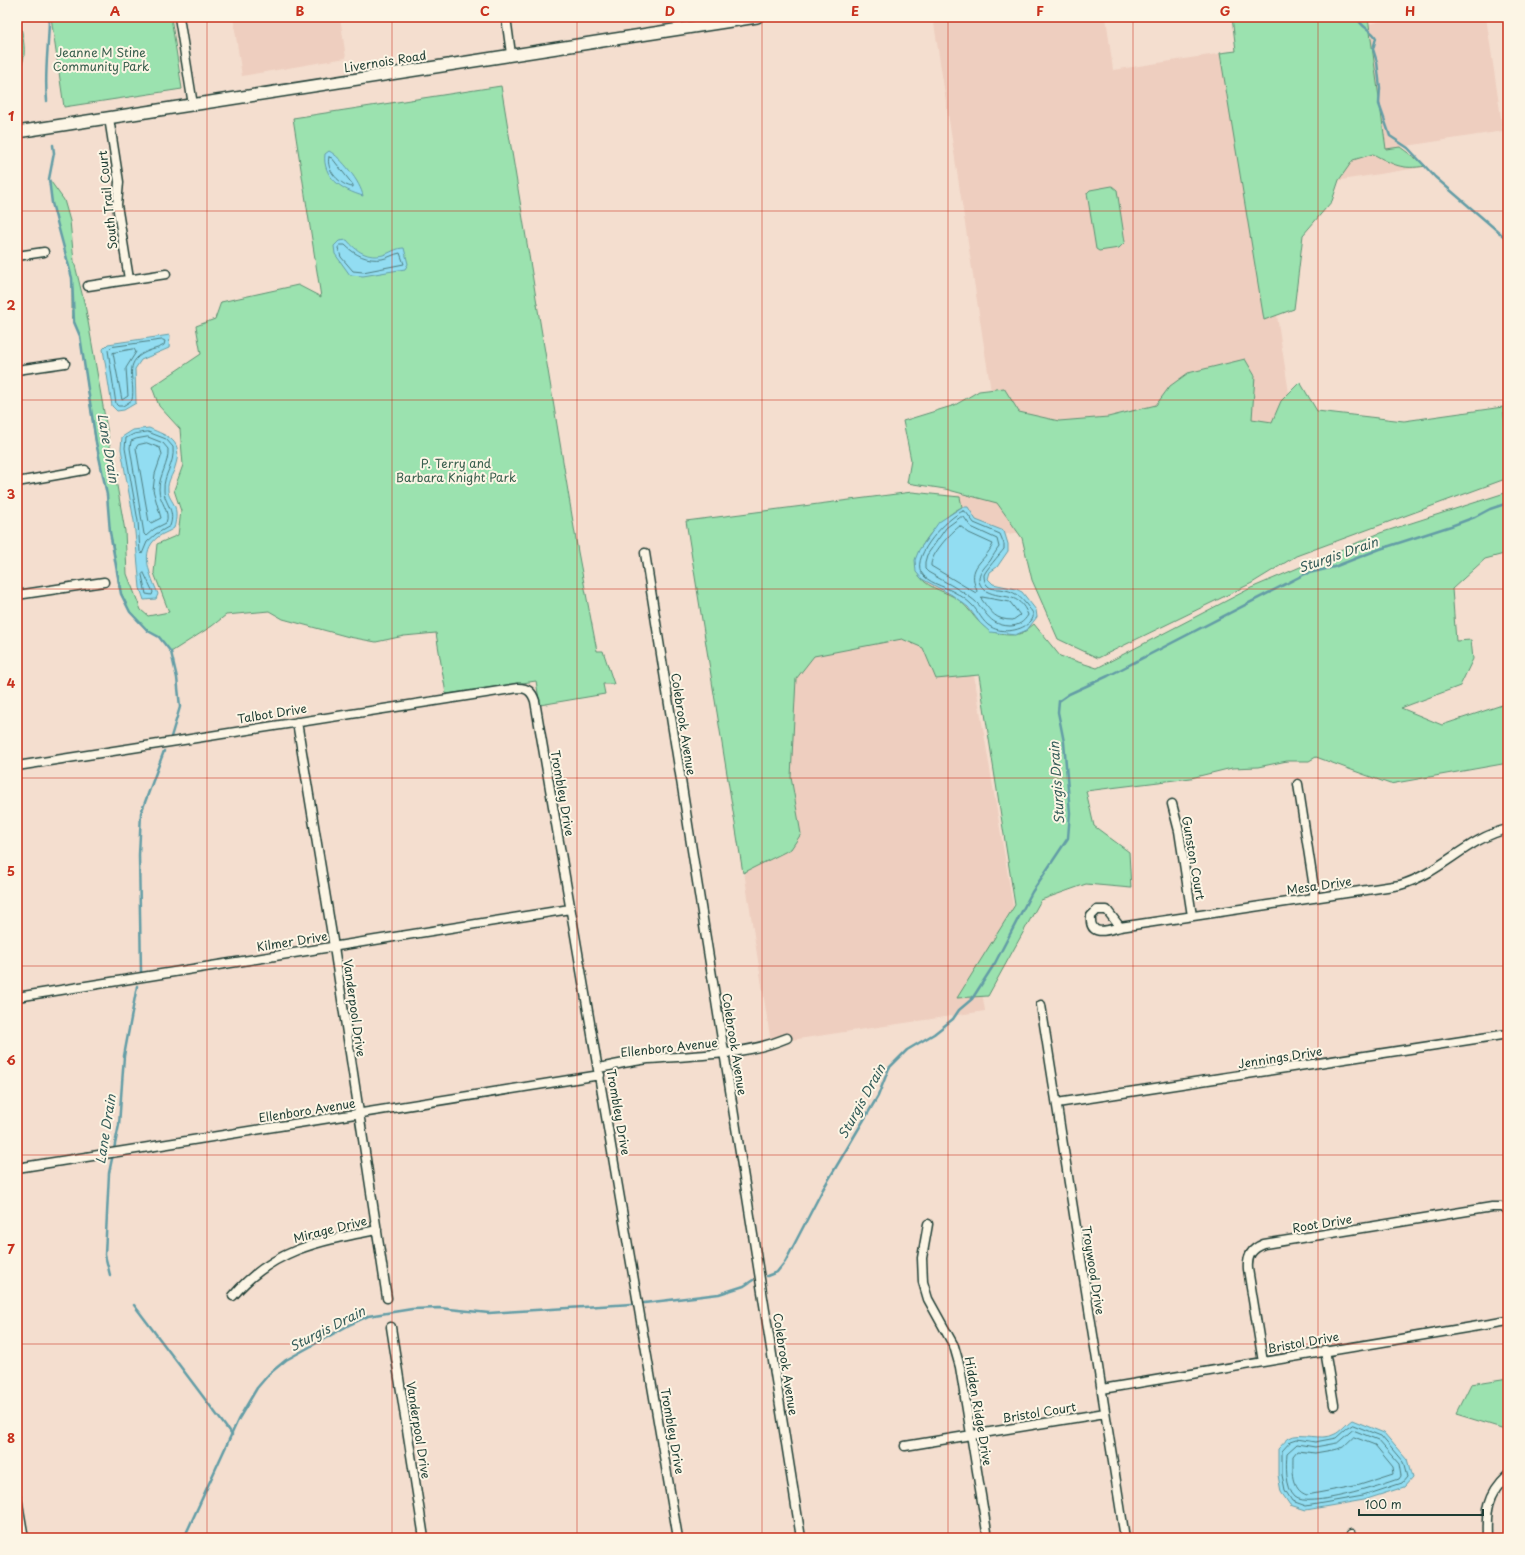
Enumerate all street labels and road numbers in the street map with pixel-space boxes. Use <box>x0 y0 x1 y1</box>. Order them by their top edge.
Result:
street label: Livernois Road <box>343 46 427 76</box>
street label: South Trail Court <box>93 150 121 250</box>
street label: Colebrook Avenue <box>667 672 701 777</box>
street label: Talbot Drive <box>236 699 308 727</box>
street label: Trombley Drive <box>547 749 579 837</box>
street label: Gunston Court <box>1178 815 1210 901</box>
street label: Mesa Drive <box>1285 872 1353 898</box>
street label: Kilmer Drive <box>255 927 329 955</box>
street label: Vanderpool Drive <box>339 958 371 1058</box>
street label: Colebrook Avenue <box>718 992 752 1097</box>
street label: Ellenboro Avenue <box>619 1033 719 1061</box>
street label: Jennings Drive <box>1237 1041 1323 1073</box>
street label: Trombley Drive <box>603 1068 635 1156</box>
street label: Ellenboro Avenue <box>257 1093 357 1127</box>
street label: Root Drive <box>1291 1209 1353 1237</box>
street label: Mirage Drive <box>291 1211 369 1247</box>
street label: Troywood Drive <box>1078 1224 1110 1316</box>
street label: Colebrook Avenue <box>769 1312 803 1417</box>
street label: Bristol Drive <box>1266 1327 1340 1357</box>
street label: Hidden Ridge Drive <box>961 1355 997 1467</box>
street label: Vanderpool Drive <box>402 1380 436 1480</box>
street label: Trombley Drive <box>657 1387 689 1475</box>
street label: Bristol Court <box>1001 1397 1077 1427</box>

